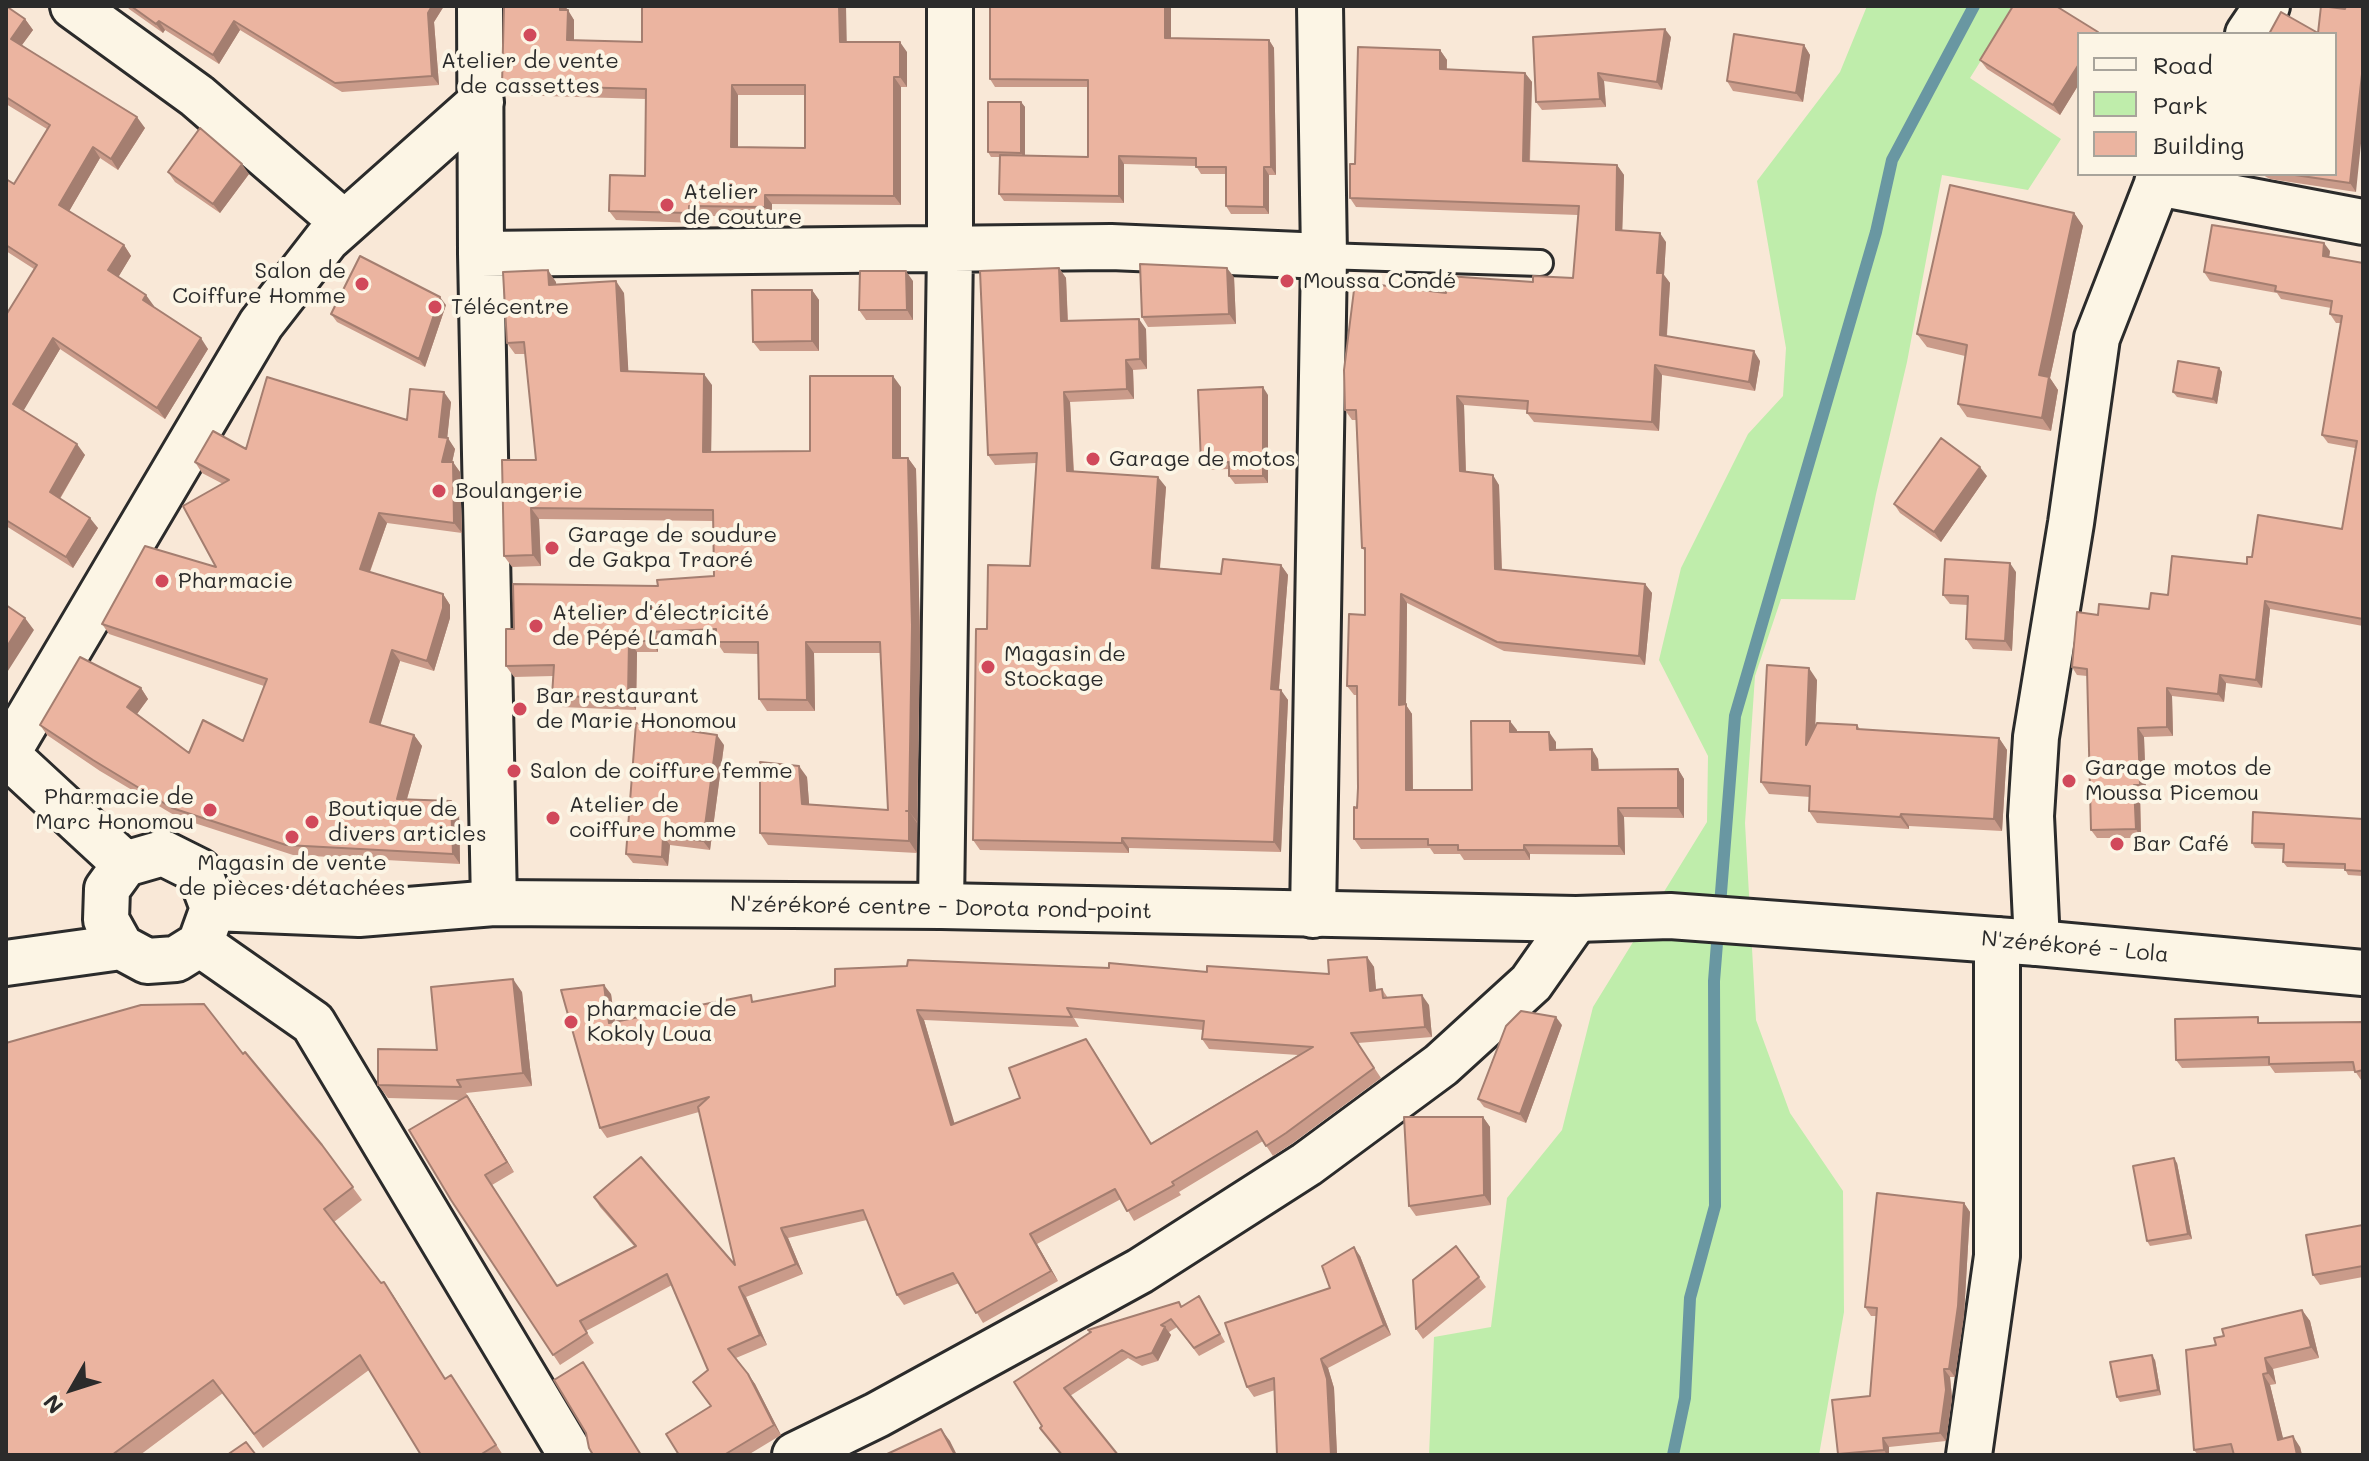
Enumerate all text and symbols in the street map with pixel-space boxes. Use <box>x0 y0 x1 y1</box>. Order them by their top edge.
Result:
marker: Atelier de vente de cassettes <box>521 26 539 44</box>
legend <box>2077 32 2337 176</box>
place label: Atelier de vente de cassettes <box>441 48 619 100</box>
text: Road <box>2153 49 2213 80</box>
text: Park <box>2153 89 2207 120</box>
text: Building <box>2153 129 2244 160</box>
place label: Atelier de couture <box>683 179 802 230</box>
marker: Atelier de couture <box>658 196 676 214</box>
place label: Salon de Coiffure Homme <box>172 258 346 310</box>
place label: Moussa Condé <box>1303 268 1456 294</box>
marker: Moussa Condé <box>1278 272 1296 290</box>
marker: Salon de Coiffure Homme <box>353 275 371 293</box>
place label: Télécentre <box>451 294 569 320</box>
marker: Télécentre <box>426 298 444 316</box>
place label: Garage de motos <box>1109 446 1296 472</box>
marker: Garage de motos <box>1084 450 1102 468</box>
place label: Boulangerie <box>455 478 583 504</box>
marker: Boulangerie <box>430 482 448 500</box>
place label: Garage de soudure de Gakpa Traoré <box>568 522 777 574</box>
marker: Garage de soudure de Gakpa Traoré <box>543 539 561 557</box>
place label: Pharmacie <box>178 568 293 594</box>
marker: Pharmacie <box>153 572 171 590</box>
place label: Atelier d'électricité de Pépé Lamah <box>552 600 769 652</box>
marker: Atelier d'électricité de Pépé Lamah <box>527 617 545 635</box>
place label: Magasin de Stockage <box>1004 641 1126 692</box>
marker: Magasin de Stockage <box>979 658 997 676</box>
place label: Bar restaurant de Marie Honomou <box>536 683 737 734</box>
marker: Bar restaurant de Marie Honomou <box>511 700 529 718</box>
place label: Garage motos de Moussa Picemou <box>2085 755 2272 806</box>
place label: Salon de coiffure femme <box>530 758 793 784</box>
marker: Salon de coiffure femme <box>505 762 523 780</box>
marker: Garage motos de Moussa Picemou <box>2060 772 2078 790</box>
place label: Pharmacie de Marc Honomou <box>35 784 194 836</box>
place label: Atelier de coiffure homme <box>569 792 737 844</box>
place label: Boutique de divers articles <box>328 796 487 848</box>
marker: Pharmacie de Marc Honomou <box>201 801 219 819</box>
marker: Atelier de coiffure homme <box>544 809 562 827</box>
marker: Boutique de divers articles <box>303 813 321 831</box>
marker: Magasin de vente de pièces détachées <box>283 828 301 846</box>
place label: Bar Café <box>2133 831 2229 857</box>
marker: Bar Café <box>2108 835 2126 853</box>
place label: Magasin de vente de pièces détachées <box>178 850 406 902</box>
street label: N'zérékoré centre - Dorota rond-point <box>730 891 1152 925</box>
street label: N'zérékoré - Lola <box>1980 926 2170 968</box>
place label: pharmacie de Kokoly Loua <box>587 996 737 1048</box>
marker: pharmacie de Kokoly Loua <box>562 1013 580 1031</box>
north arrow <box>32 1349 112 1429</box>
text: N <box>36 1389 69 1420</box>

